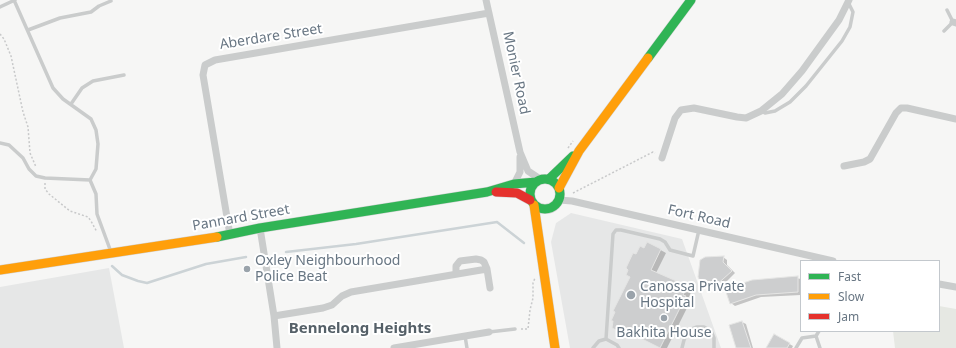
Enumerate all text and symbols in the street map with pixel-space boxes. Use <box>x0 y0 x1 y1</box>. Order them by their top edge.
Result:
street label: Aberdare Street <box>219 21 323 53</box>
street label: Monier Road <box>499 30 533 116</box>
street label: Pannard Street <box>191 201 291 235</box>
street label: Fort Road <box>666 202 732 232</box>
place label: Oxley Neighbourhood Police Beat <box>255 253 400 286</box>
legend <box>800 260 940 332</box>
marker: Oxley Neighbourhood Police Beat <box>242 264 252 274</box>
text: Fast <box>838 268 861 285</box>
place label: Canossa Private Hospital <box>640 279 745 312</box>
text: Slow <box>838 288 864 305</box>
marker: Canossa Private Hospital <box>625 289 637 301</box>
text: Jam <box>838 308 859 325</box>
marker: Bakhita House <box>659 313 669 323</box>
district label: Bennelong Heights <box>289 320 431 338</box>
place label: Bakhita House <box>616 325 712 341</box>

